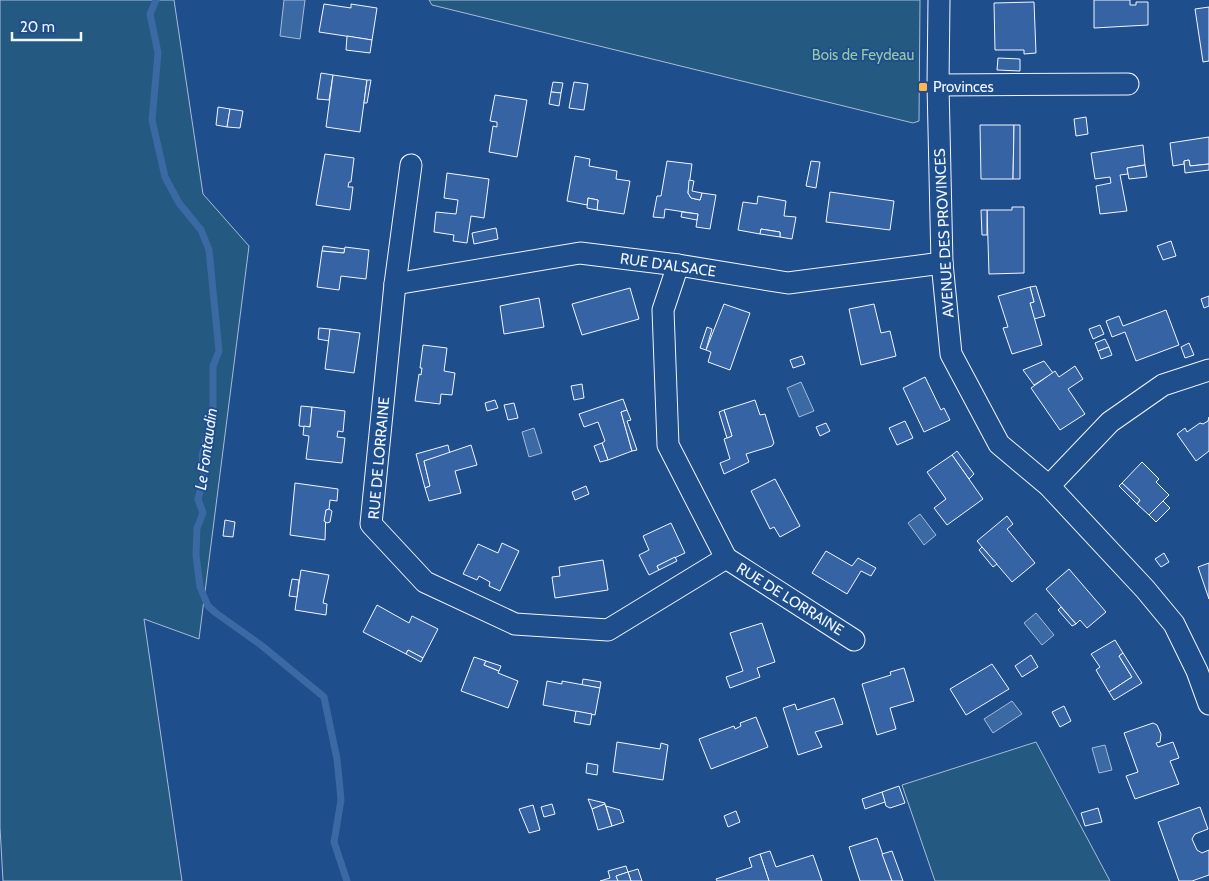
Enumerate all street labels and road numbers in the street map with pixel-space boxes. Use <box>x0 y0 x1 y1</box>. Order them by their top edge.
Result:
street label: AVENUE DES PROVINCES <box>931 148 957 318</box>
street label: RUE D'ALSACE <box>619 249 717 281</box>
street label: RUE DE LORRAINE <box>365 396 393 520</box>
street label: RUE DE LORRAINE <box>733 559 847 639</box>

